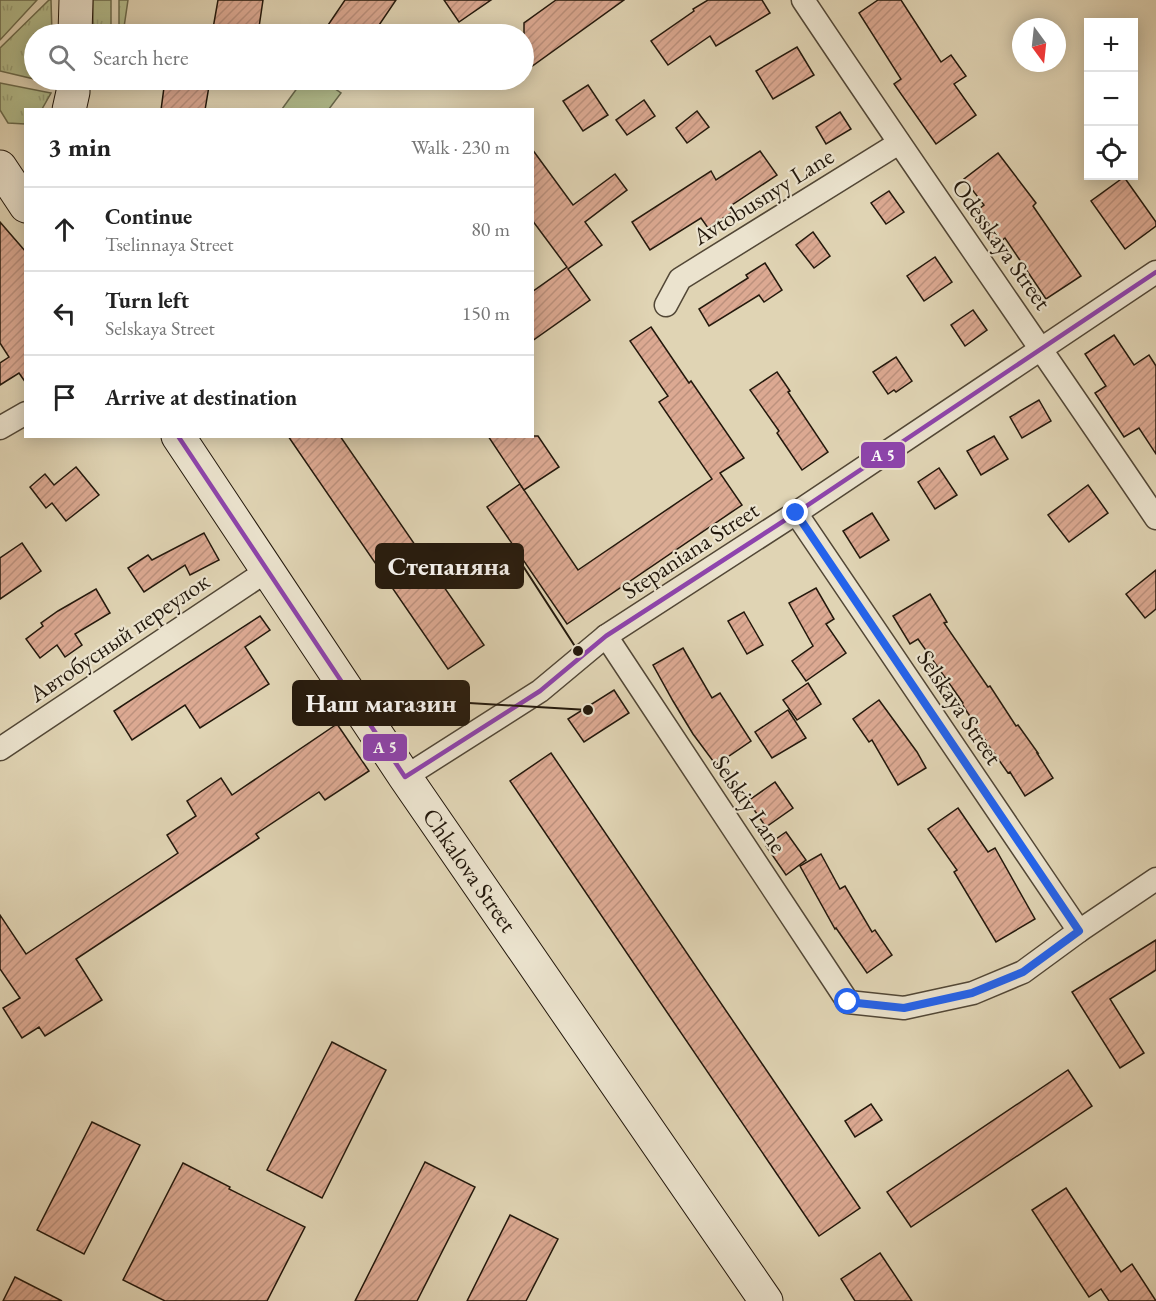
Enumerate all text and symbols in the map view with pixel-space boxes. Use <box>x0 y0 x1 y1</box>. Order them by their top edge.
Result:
north arrow <box>1012 18 1066 72</box>
map controls <box>1084 18 1138 180</box>
button: + <box>1084 18 1138 72</box>
search box <box>24 24 534 90</box>
icon: search <box>45 41 78 74</box>
text: Search here <box>93 43 188 72</box>
button: − <box>1084 72 1138 126</box>
button: locate <box>1084 126 1138 180</box>
text: 3 min <box>48 130 111 164</box>
text: Walk · 230 m <box>411 134 510 160</box>
street label: Avtobusnyy Lane <box>686 140 839 252</box>
street label: Odesskaya Street <box>945 172 1059 316</box>
text: Continue <box>105 202 192 231</box>
icon: ahead <box>48 213 81 246</box>
text: 80 m <box>471 216 510 242</box>
text: Tselinnaya Street <box>105 231 234 257</box>
text: Turn left <box>105 286 189 315</box>
icon: left <box>48 297 81 330</box>
text: 150 m <box>462 300 510 326</box>
text: Selskaya Street <box>105 315 215 341</box>
icon: arrive <box>48 381 81 414</box>
text: Arrive at destination <box>105 383 297 412</box>
line badge: A 5 <box>860 441 906 469</box>
text: A 5 <box>870 445 895 466</box>
street label: Stepaniana Street <box>616 494 765 606</box>
route end <box>782 499 808 525</box>
callout: Степаняна <box>376 544 523 588</box>
text: Степаняна <box>388 549 511 583</box>
street label: Автобусный переулок <box>22 565 216 709</box>
street label: Selskaya Street <box>910 644 1010 771</box>
callout: Наш магазин <box>293 681 469 725</box>
text: Наш магазин <box>305 686 457 720</box>
line badge: A 5 <box>362 733 408 762</box>
text: A 5 <box>372 737 397 758</box>
street label: Selskiy Lane <box>706 749 794 859</box>
street label: Chkalova Street <box>416 802 524 939</box>
route start <box>834 988 860 1014</box>

